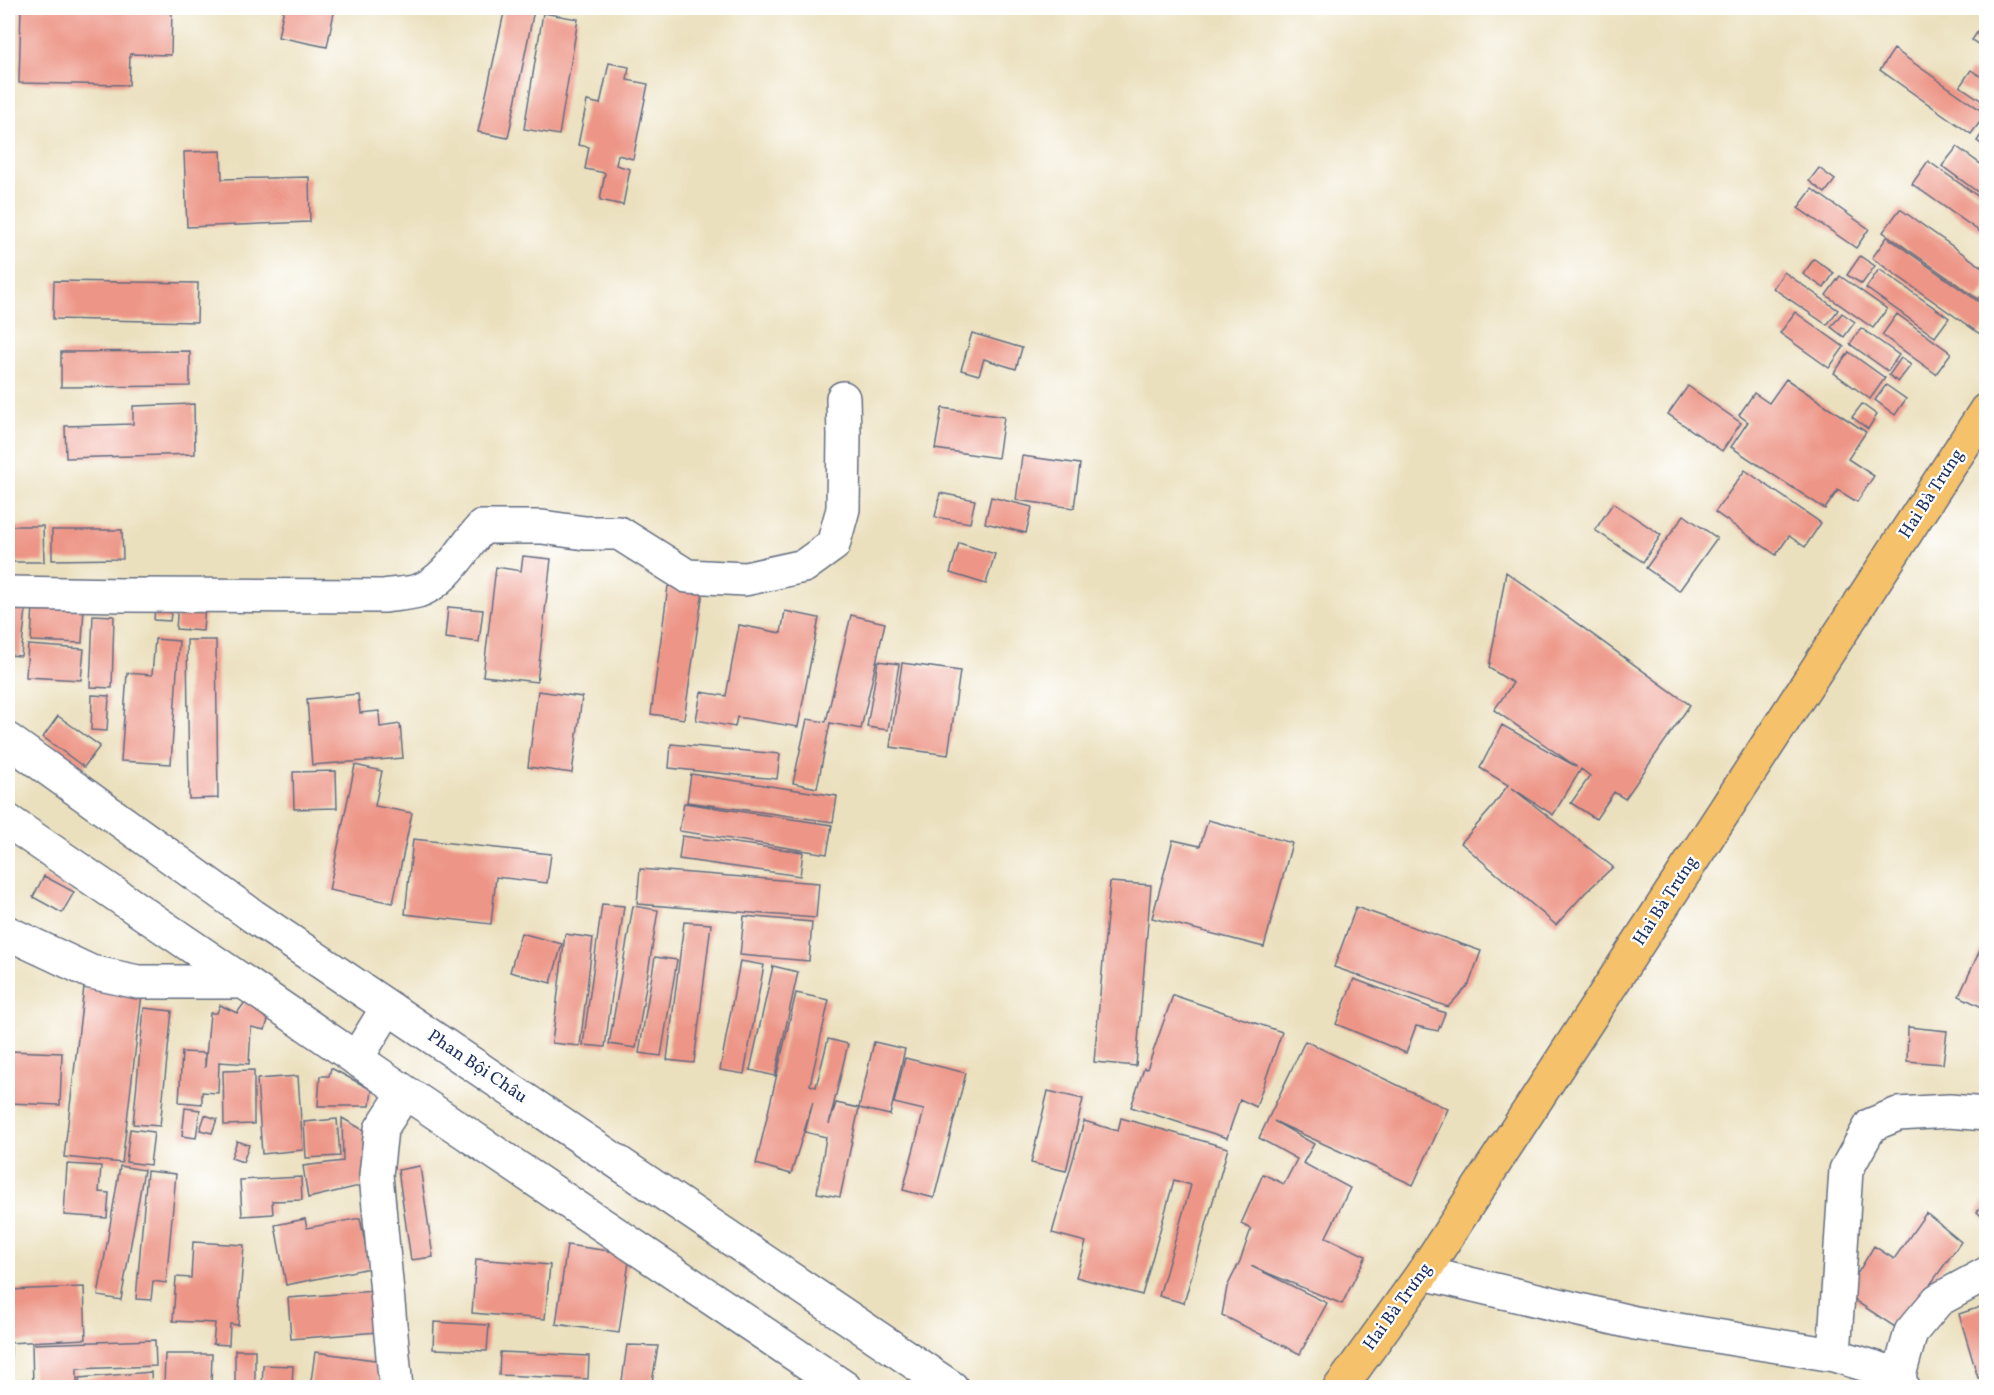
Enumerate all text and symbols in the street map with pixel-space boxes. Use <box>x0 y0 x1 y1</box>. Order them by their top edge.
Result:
street label: Hai Bà Trưng <box>1894 444 1970 544</box>
street label: Hai Bà Trưng <box>1628 851 1704 951</box>
street label: Phan Bội Châu <box>422 1024 532 1110</box>
street label: Hai Bà Trưng <box>1358 1258 1438 1356</box>

